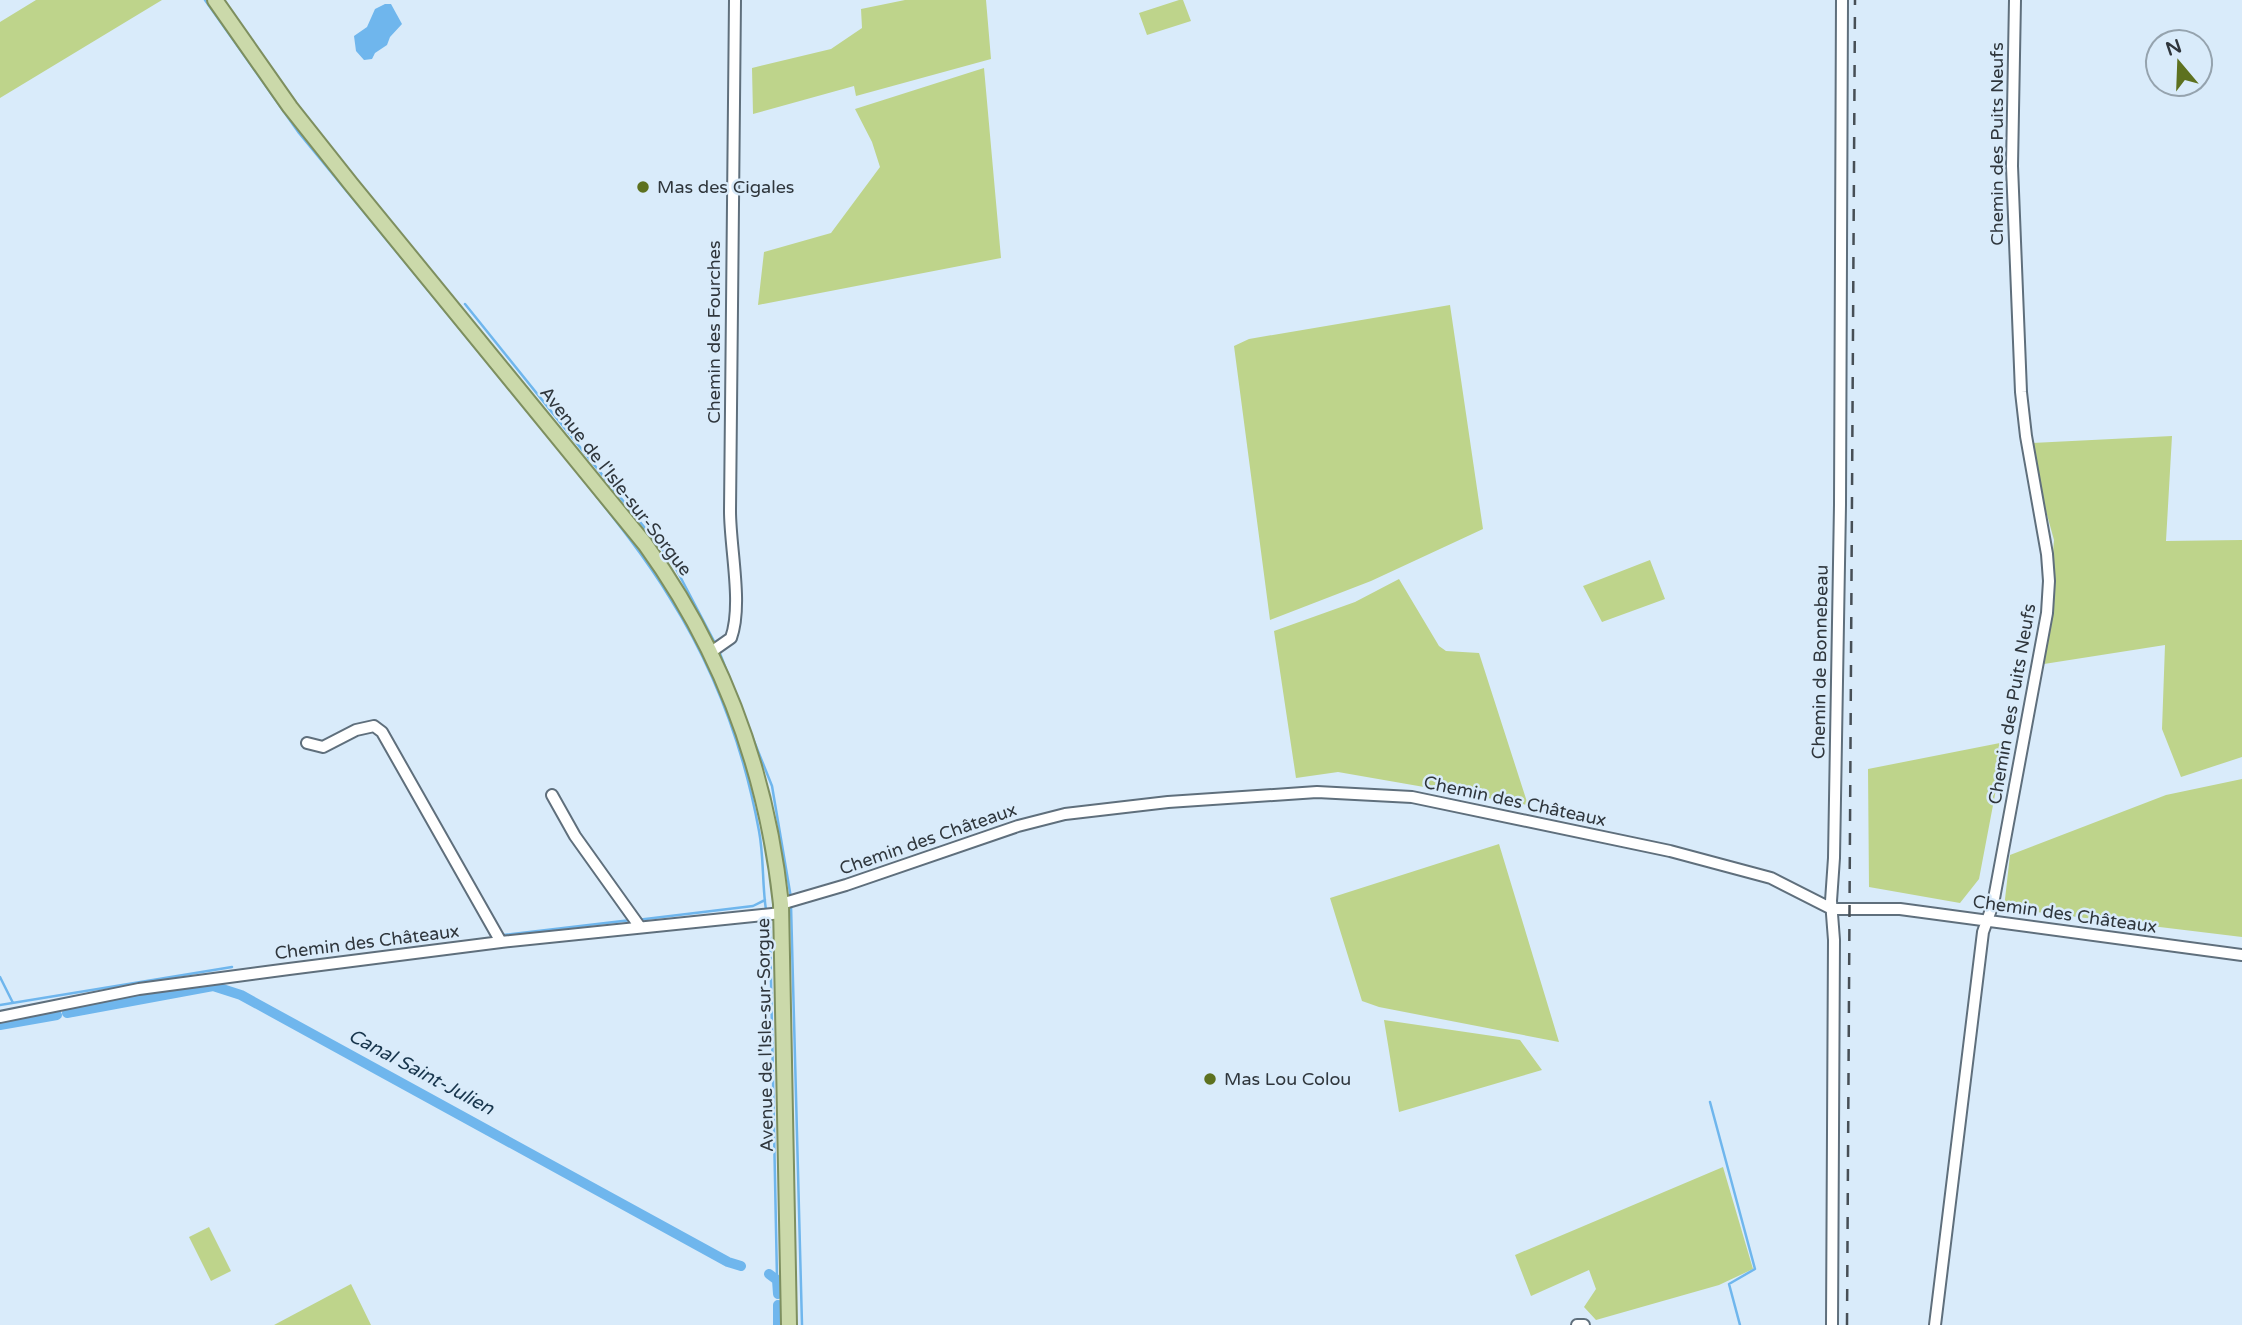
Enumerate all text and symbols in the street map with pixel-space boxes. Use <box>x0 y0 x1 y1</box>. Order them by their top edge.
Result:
north arrow <box>2144 28 2214 98</box>
text: N <box>2163 35 2185 61</box>
street label: Chemin des Puits Neufs <box>1986 42 2008 246</box>
place label: Mas des Cigales <box>657 176 794 198</box>
marker: Mas des Cigales <box>635 179 651 195</box>
street label: Chemin des Fourches <box>703 240 725 424</box>
street label: Avenue de l'Isle-sur-Sorgue <box>535 382 697 580</box>
street label: Chemin de Bonnebeau <box>1807 565 1833 759</box>
street label: Chemin des Puits Neufs <box>1983 602 2041 806</box>
street label: Chemin des Châteaux <box>1422 771 1608 831</box>
street label: Chemin des Châteaux <box>836 798 1020 880</box>
street label: Chemin des Châteaux <box>1971 890 2159 938</box>
street label: Avenue de l'Isle-sur-Sorgue <box>752 918 778 1152</box>
street label: Chemin des Châteaux <box>273 920 461 964</box>
water label: Canal Saint-Julien <box>345 1024 498 1120</box>
place label: Mas Lou Colou <box>1224 1068 1351 1090</box>
marker: Mas Lou Colou <box>1202 1071 1218 1087</box>

